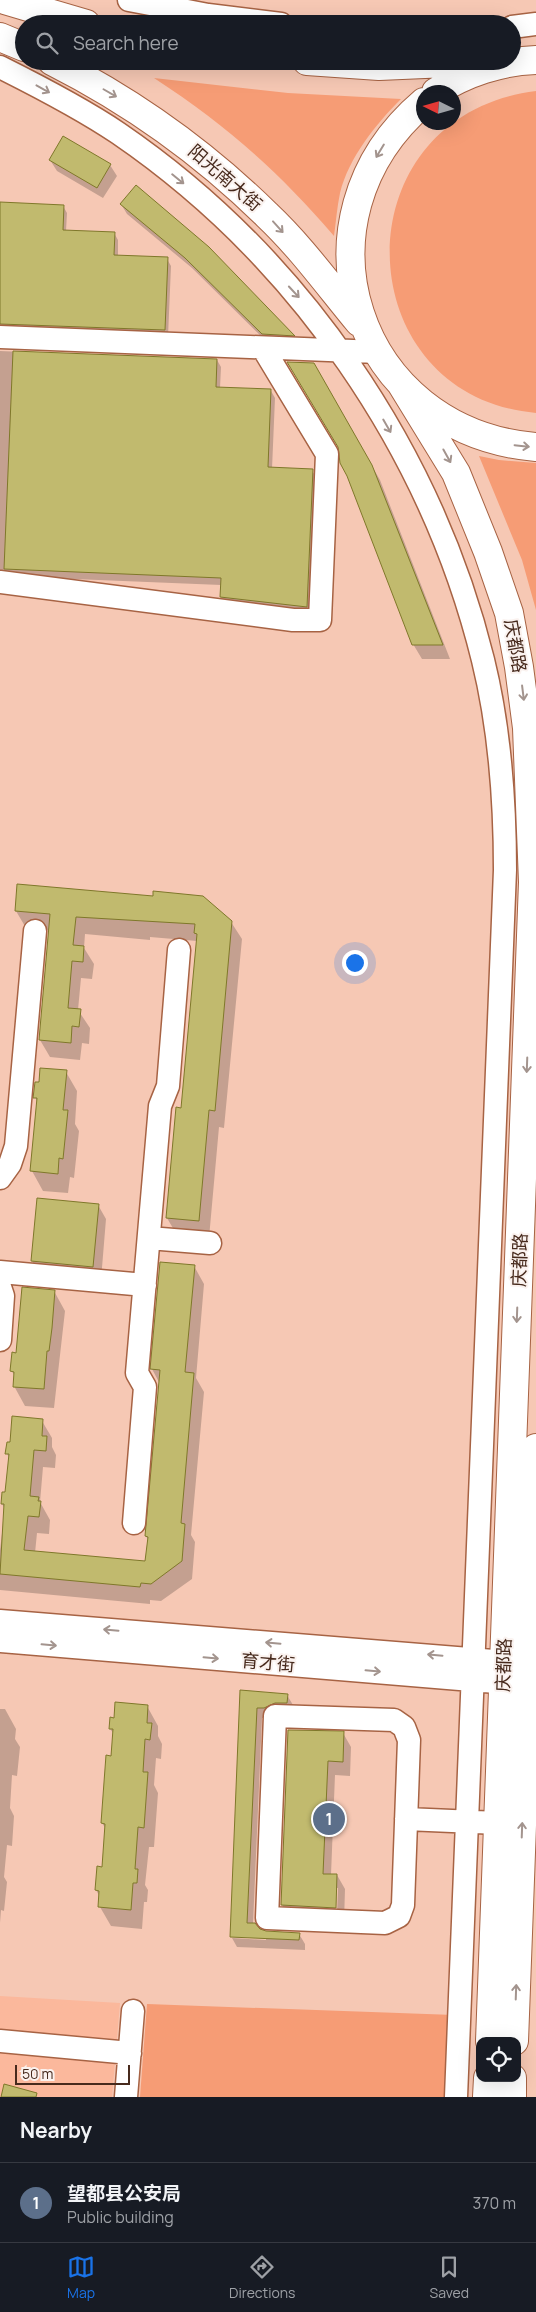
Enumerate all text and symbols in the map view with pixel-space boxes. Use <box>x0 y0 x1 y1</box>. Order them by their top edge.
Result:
search box <box>15 15 521 70</box>
icon: search <box>33 29 61 57</box>
text: Search here <box>73 30 179 56</box>
one-way arrow <box>36 84 51 94</box>
north arrow <box>416 85 461 130</box>
one-way arrow <box>102 89 117 99</box>
street label: 阳光南大街 <box>184 139 267 216</box>
one-way arrow <box>374 144 384 158</box>
one-way arrow <box>171 173 184 184</box>
one-way arrow <box>272 220 284 233</box>
one-way arrow <box>289 286 300 299</box>
one-way arrow <box>382 418 392 432</box>
one-way arrow <box>514 441 530 451</box>
one-way arrow <box>442 449 452 464</box>
street label: 庆都路 <box>499 617 532 674</box>
one-way arrow <box>518 685 528 701</box>
your location <box>342 950 368 976</box>
one-way arrow <box>522 1057 531 1073</box>
street label: 庆都路 <box>506 1233 532 1287</box>
one-way arrow <box>513 1307 522 1323</box>
one-way arrow <box>103 1625 119 1634</box>
one-way arrow <box>265 1638 281 1647</box>
street label: 庆都路 <box>490 1638 516 1692</box>
one-way arrow <box>40 1641 56 1650</box>
street label: 育才街 <box>240 1648 296 1676</box>
one-way arrow <box>427 1651 443 1660</box>
one-way arrow <box>202 1654 218 1663</box>
one-way arrow <box>364 1666 380 1676</box>
pin: 1 <box>313 1800 345 1838</box>
one-way arrow <box>517 1822 527 1838</box>
one-way arrow <box>511 1984 520 2000</box>
map controls <box>476 2037 521 2082</box>
button: locate <box>476 2037 521 2082</box>
scale bar <box>15 2062 130 2085</box>
text: 50 m <box>22 2064 53 2083</box>
text: Nearby <box>20 2116 92 2144</box>
text: 望都县公安局 <box>67 2180 181 2206</box>
text: 1 <box>32 2192 40 2214</box>
text: 370 m <box>473 2192 516 2214</box>
text: Public building <box>67 2206 174 2228</box>
tab: Map <box>67 2253 95 2302</box>
tab: Directions <box>229 2253 295 2302</box>
tab: Saved <box>430 2253 469 2302</box>

